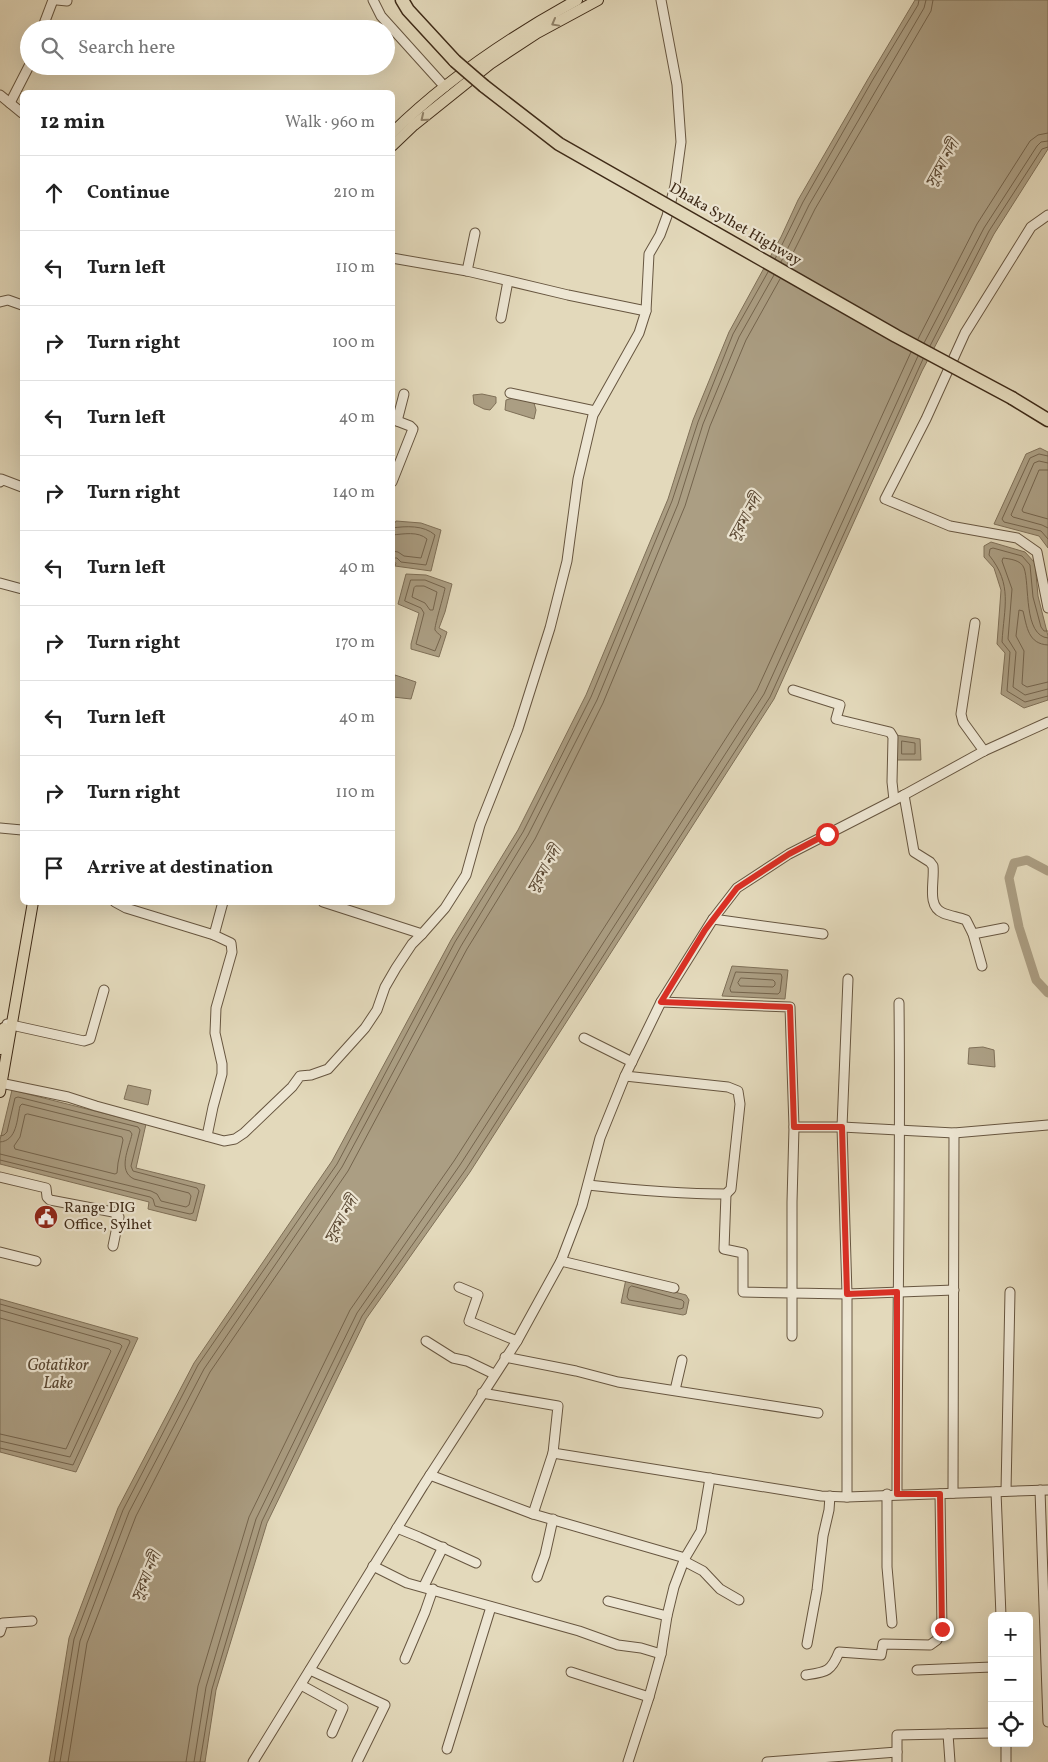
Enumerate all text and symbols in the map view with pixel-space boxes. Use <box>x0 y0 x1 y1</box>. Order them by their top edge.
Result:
one-way arrow <box>551 17 560 27</box>
search box <box>20 20 395 75</box>
icon: search <box>38 34 66 62</box>
text: Search here <box>78 35 175 61</box>
text: 12 min <box>40 108 105 137</box>
text: Walk · 960 m <box>285 112 375 134</box>
one-way arrow <box>420 112 429 121</box>
water label: সুরমা নদী <box>921 134 966 192</box>
street label: Dhaka Sylhet Highway <box>665 178 805 272</box>
icon: ahead <box>40 179 68 207</box>
text: Continue <box>87 180 170 206</box>
text: 210 m <box>333 182 375 204</box>
icon: left <box>40 254 68 282</box>
text: Turn left <box>87 255 166 281</box>
text: 110 m <box>336 257 375 279</box>
icon: right <box>40 329 68 357</box>
text: Turn right <box>87 330 180 356</box>
text: 100 m <box>332 332 375 354</box>
icon: left <box>40 404 68 432</box>
text: Turn left <box>87 405 166 431</box>
text: 40 m <box>339 407 375 429</box>
icon: right <box>40 479 68 507</box>
text: Turn right <box>87 480 180 506</box>
text: 140 m <box>333 482 375 504</box>
water label: সুরমা নদী <box>724 488 769 546</box>
icon: left <box>40 554 68 582</box>
text: Turn left <box>87 555 166 581</box>
text: 40 m <box>339 557 375 579</box>
icon: right <box>40 629 68 657</box>
text: Turn right <box>87 630 180 656</box>
text: 170 m <box>335 632 375 654</box>
icon: left <box>40 704 68 732</box>
text: Turn left <box>87 705 166 731</box>
text: 40 m <box>339 707 375 729</box>
icon: right <box>40 779 68 807</box>
text: Turn right <box>87 780 180 806</box>
text: 110 m <box>336 782 375 804</box>
route start <box>816 823 839 846</box>
water label: সুরমা নদী <box>522 840 569 898</box>
icon: arrive <box>40 854 68 882</box>
text: Arrive at destination <box>87 855 273 881</box>
water label: সুরমা নদী <box>319 1190 366 1248</box>
place label: Range DIG Office, Sylhet <box>64 1198 152 1236</box>
public building icon: Range DIG Office, Sylhet <box>33 1204 59 1230</box>
water label: Gotatikor Lake <box>27 1355 90 1395</box>
water label: সুরমা নদী <box>127 1547 168 1605</box>
map controls <box>988 1612 1033 1747</box>
button: + <box>988 1612 1033 1657</box>
route end <box>931 1618 954 1641</box>
button: − <box>988 1657 1033 1702</box>
button: locate <box>988 1702 1033 1747</box>

